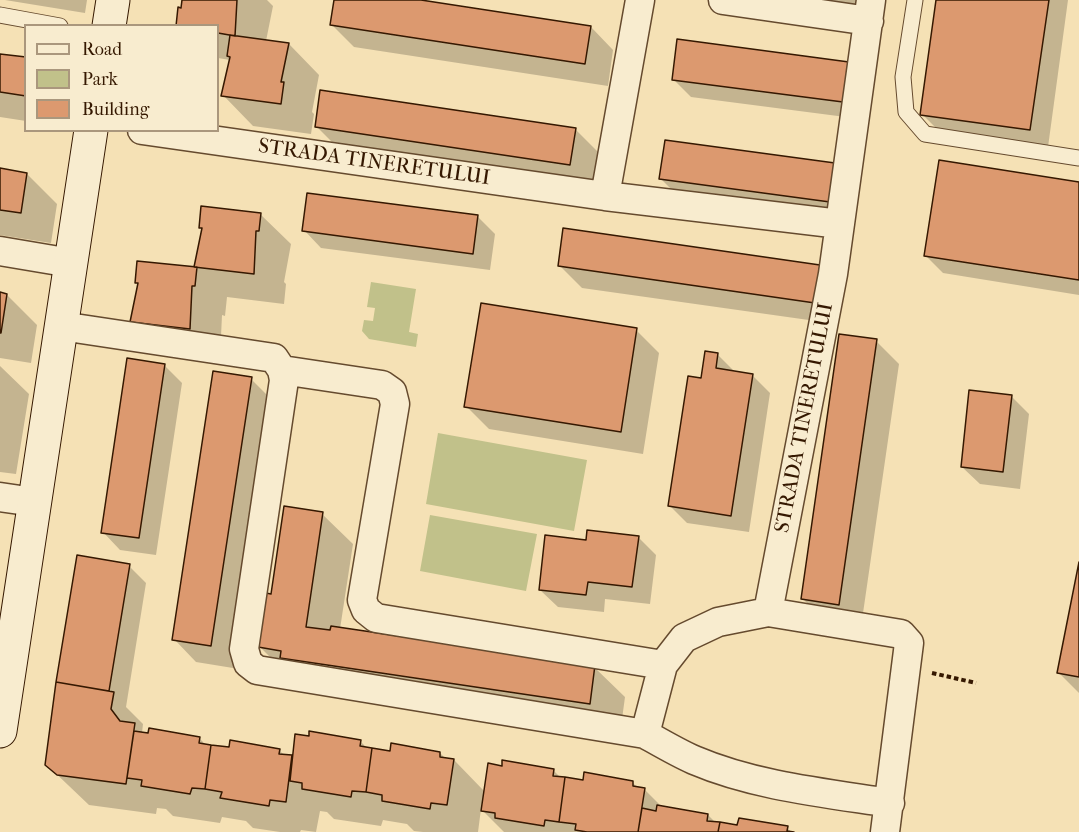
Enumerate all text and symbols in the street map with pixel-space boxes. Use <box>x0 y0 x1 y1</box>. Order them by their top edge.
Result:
legend <box>24 24 219 132</box>
text: Road <box>82 39 122 60</box>
text: Park <box>82 69 118 90</box>
text: Building <box>82 99 149 120</box>
street label: STRADA TINERETULUI <box>256 134 492 192</box>
street label: STRADA TINERETULUI <box>770 301 840 535</box>

